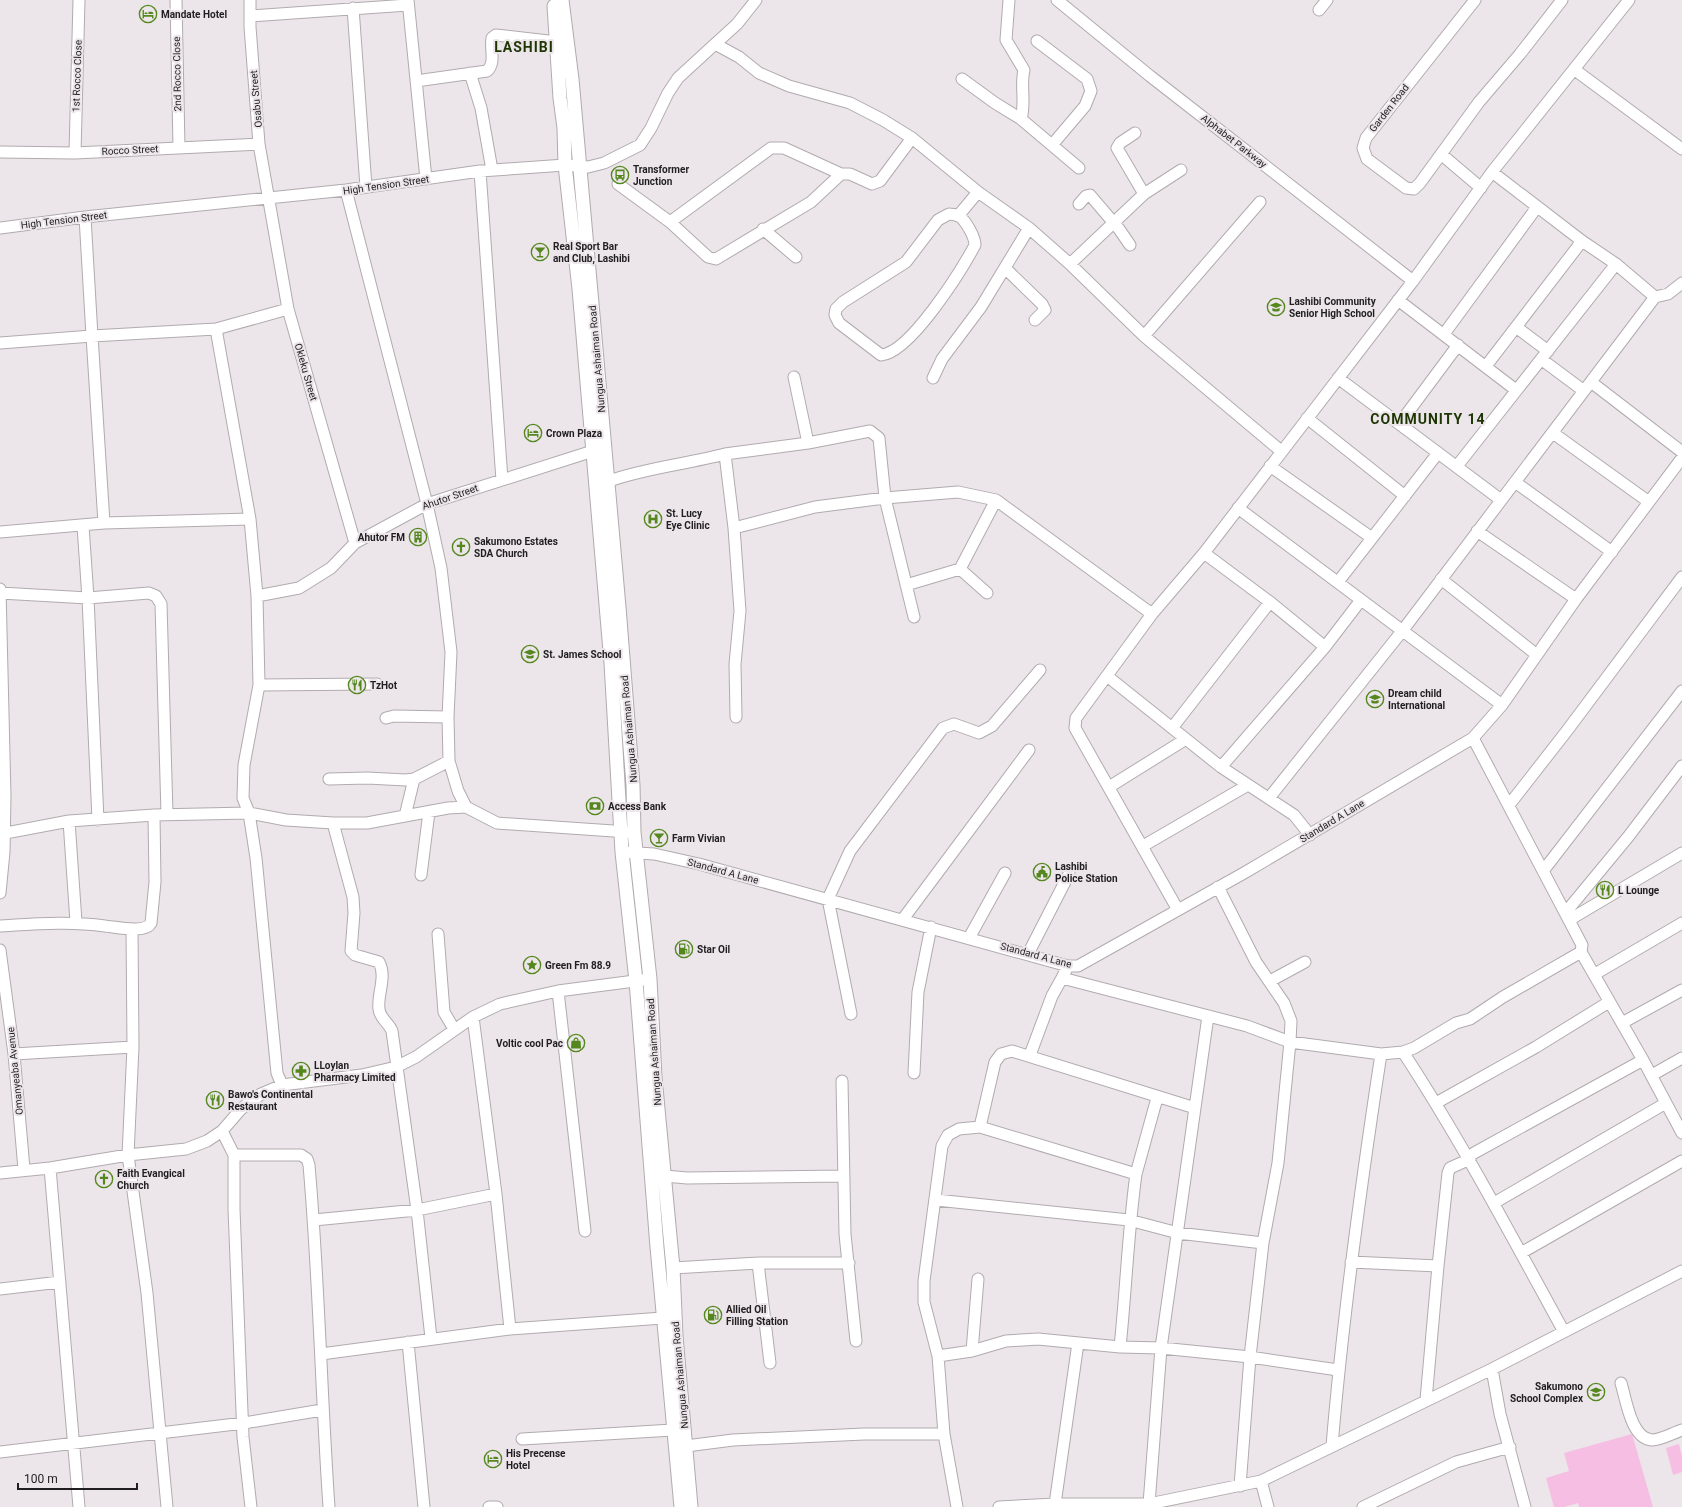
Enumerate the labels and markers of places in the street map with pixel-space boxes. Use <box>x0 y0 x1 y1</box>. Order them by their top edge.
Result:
hotel icon: Mandate Hotel <box>138 4 158 24</box>
place label: Mandate Hotel <box>161 9 227 20</box>
place label: Transformer Junction <box>633 164 689 187</box>
bus stop icon: Transformer Junction <box>610 165 630 185</box>
place label: Real Sport Bar and Club, Lashibi <box>553 241 630 265</box>
bar icon: Real Sport Bar and Club, Lashibi <box>530 242 550 262</box>
place label: Lashibi Community Senior High School <box>1289 296 1377 319</box>
school or university icon: Lashibi Community Senior High School <box>1266 297 1286 317</box>
hotel icon: Crown Plaza <box>523 423 543 443</box>
place label: Crown Plaza <box>546 428 603 439</box>
place label: St. Lucy Eye Clinic <box>666 508 710 531</box>
hospital icon: St. Lucy Eye Clinic <box>643 509 663 529</box>
building icon: Ahutor FM <box>408 527 428 547</box>
place label: Ahutor FM <box>358 532 405 543</box>
place label: Sakumono Estates SDA Church <box>474 536 558 559</box>
church icon: Sakumono Estates SDA Church <box>451 537 471 557</box>
school or university icon: St. James School <box>520 644 540 664</box>
place label: St. James School <box>543 649 622 660</box>
restaurant icon: TzHot <box>347 675 367 695</box>
place label: TzHot <box>370 680 398 691</box>
place label: Dream child International <box>1388 688 1446 711</box>
school or university icon: Dream child International <box>1365 689 1385 709</box>
bank icon: Access Bank <box>585 796 605 816</box>
place label: Access Bank <box>608 801 667 812</box>
bar icon: Farm Vivian <box>649 828 669 848</box>
place label: Farm Vivian <box>672 833 726 844</box>
place label: Lashibi Police Station <box>1055 861 1118 884</box>
public building icon: Lashibi Police Station <box>1032 862 1052 882</box>
restaurant icon: L Lounge <box>1595 880 1615 900</box>
place label: L Lounge <box>1618 885 1660 896</box>
fuel station icon: Star Oil <box>674 939 694 959</box>
place label: Star Oil <box>697 944 731 955</box>
place icon: Green Fm 88.9 <box>522 955 542 975</box>
place label: Green Fm 88.9 <box>545 960 611 971</box>
shop icon: Voltic cool Pac <box>566 1033 586 1053</box>
place label: Voltic cool Pac <box>496 1038 563 1049</box>
place label: LLoylan Pharmacy Limited <box>314 1060 396 1083</box>
pharmacy icon: LLoylan Pharmacy Limited <box>291 1061 311 1081</box>
place label: Bawo's Continental Restaurant <box>228 1089 313 1112</box>
restaurant icon: Bawo's Continental Restaurant <box>205 1090 225 1110</box>
place label: Faith Evangical Church <box>117 1168 185 1191</box>
church icon: Faith Evangical Church <box>94 1169 114 1189</box>
place label: Allied Oil Filling Station <box>726 1304 788 1327</box>
fuel station icon: Allied Oil Filling Station <box>703 1305 723 1325</box>
place label: Sakumono School Complex <box>1510 1381 1584 1404</box>
school or university icon: Sakumono School Complex <box>1586 1382 1606 1402</box>
place label: His Precense Hotel <box>506 1448 566 1471</box>
hotel icon: His Precense Hotel <box>483 1449 503 1469</box>

